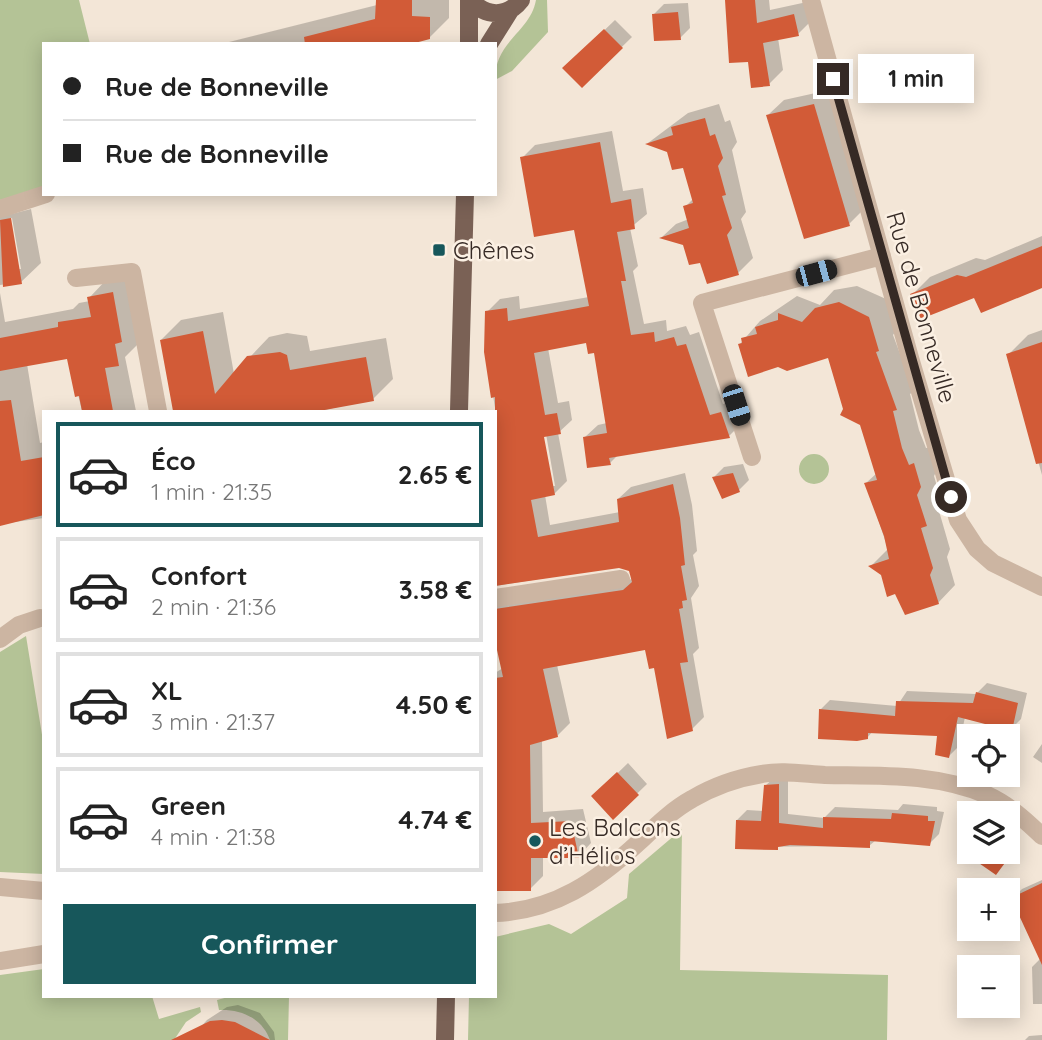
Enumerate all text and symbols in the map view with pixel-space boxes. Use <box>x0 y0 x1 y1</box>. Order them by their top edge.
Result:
callout: 1 min <box>858 55 973 104</box>
route end <box>817 63 849 95</box>
text: 1 min <box>888 64 944 93</box>
text: Rue de Bonneville <box>105 70 329 103</box>
text: Rue de Bonneville <box>105 137 329 170</box>
street label: Rue de Bonneville <box>880 208 964 406</box>
place label: Chênes <box>453 235 535 265</box>
marker: Chênes <box>431 242 447 258</box>
car <box>793 257 840 289</box>
car <box>720 382 753 428</box>
icon: car <box>67 443 130 506</box>
text: Éco <box>151 444 196 477</box>
text: 2.65 € <box>398 458 472 491</box>
text: 1 min · 21:35 <box>151 477 272 506</box>
route start <box>935 481 967 513</box>
icon: car <box>67 558 130 621</box>
text: Confort <box>151 559 248 592</box>
text: 3.58 € <box>399 573 472 606</box>
text: 2 min · 21:36 <box>151 592 276 621</box>
icon: car <box>67 673 130 736</box>
text: XL <box>151 674 183 707</box>
text: 4.50 € <box>396 688 472 721</box>
text: 3 min · 21:37 <box>151 707 275 736</box>
map controls <box>957 724 1020 1018</box>
button: locate <box>957 724 1020 787</box>
icon: car <box>67 788 130 851</box>
text: Green <box>151 789 226 822</box>
button: layers <box>957 801 1020 864</box>
text: 4.74 € <box>398 803 472 836</box>
place label: Les Balcons d’Hélios <box>549 812 681 870</box>
text: 4 min · 21:38 <box>151 822 276 851</box>
marker: Les Balcons d’Hélios <box>527 833 543 849</box>
button: + <box>957 878 1020 941</box>
button: Confirmer <box>63 904 476 984</box>
button: − <box>957 955 1020 1018</box>

